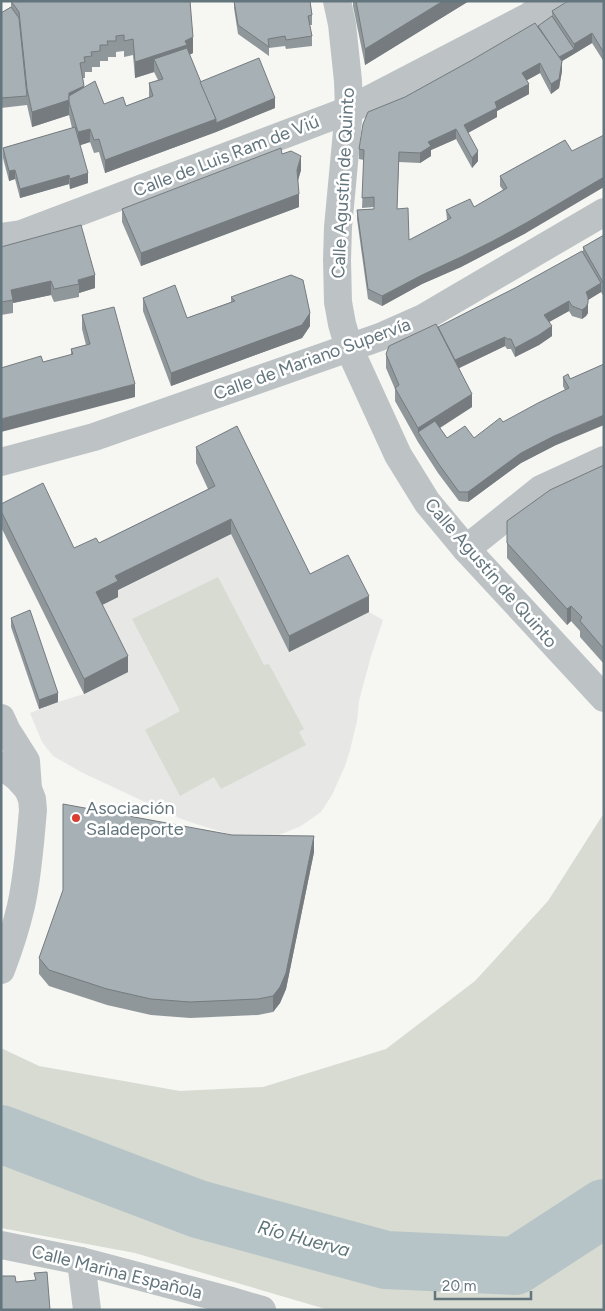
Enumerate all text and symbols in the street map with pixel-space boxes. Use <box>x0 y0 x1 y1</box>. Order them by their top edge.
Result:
street label: Calle Agustín de Quinto <box>327 87 359 279</box>
street label: Calle de Luis Ram de Viú <box>130 110 322 202</box>
street label: Calle de Mariano Supervía <box>210 313 414 405</box>
street label: Calle Agustín de Quinto <box>420 494 562 652</box>
place label: Asociación Saladeporte <box>86 797 184 840</box>
marker: Asociación Saladeporte <box>70 812 82 824</box>
water label: Río Huerva <box>255 1215 353 1262</box>
street label: Calle Marina Española <box>29 1240 205 1304</box>
scale bar <box>435 1268 531 1300</box>
text: 20 m <box>442 1277 476 1295</box>

